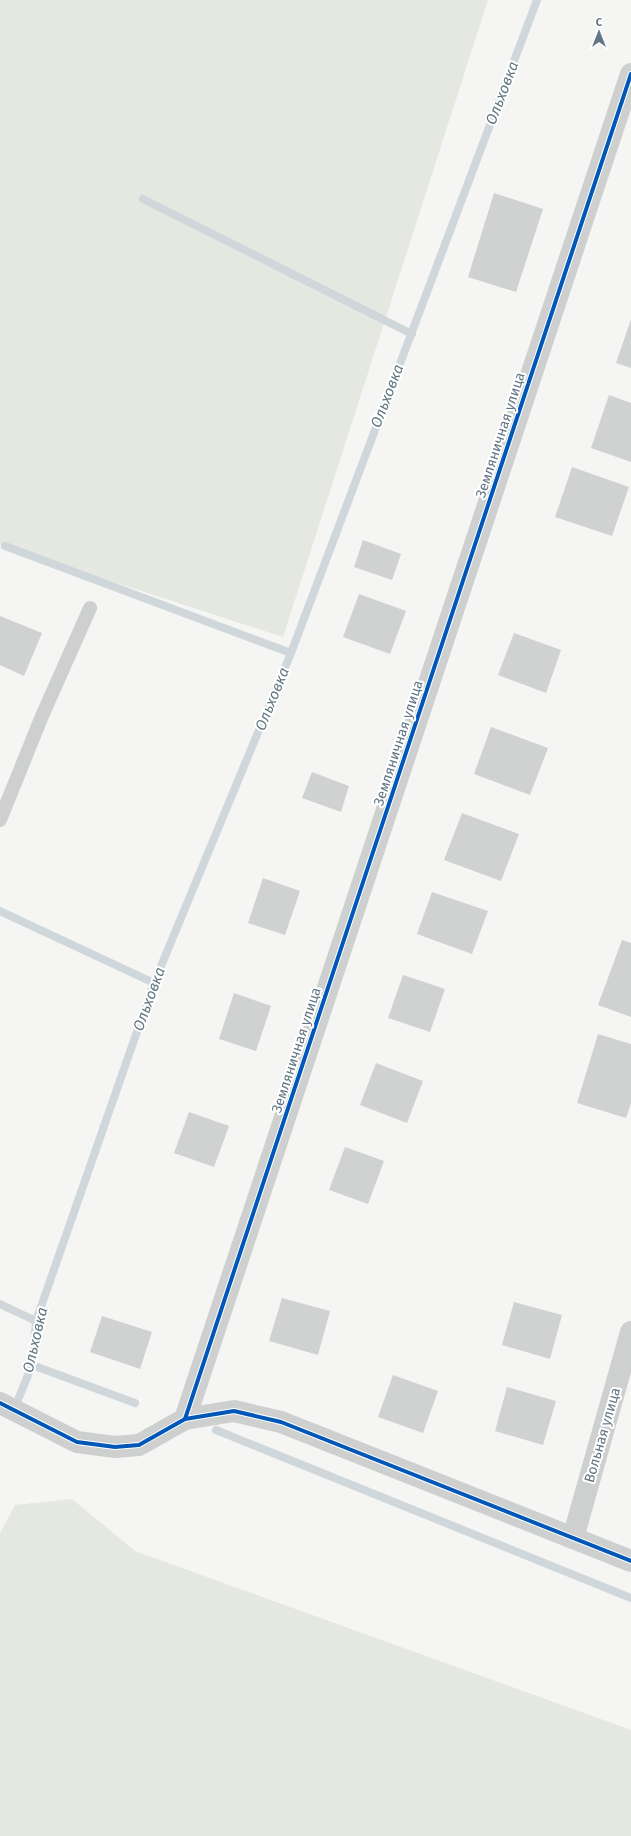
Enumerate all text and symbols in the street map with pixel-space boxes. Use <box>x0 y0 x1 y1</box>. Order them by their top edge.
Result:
north arrow <box>579 12 619 52</box>
text: С <box>596 16 603 29</box>
water label: Ольховка <box>482 59 522 127</box>
water label: Ольховка <box>367 362 407 430</box>
street label: Земляничная улица <box>472 370 529 500</box>
water label: Ольховка <box>251 665 293 733</box>
street label: Земляничная улица <box>370 678 427 808</box>
water label: Ольховка <box>129 965 169 1033</box>
street label: Земляничная улица <box>268 985 325 1115</box>
water label: Ольховка <box>19 1306 51 1374</box>
street label: Вольная улица <box>581 1386 624 1485</box>

